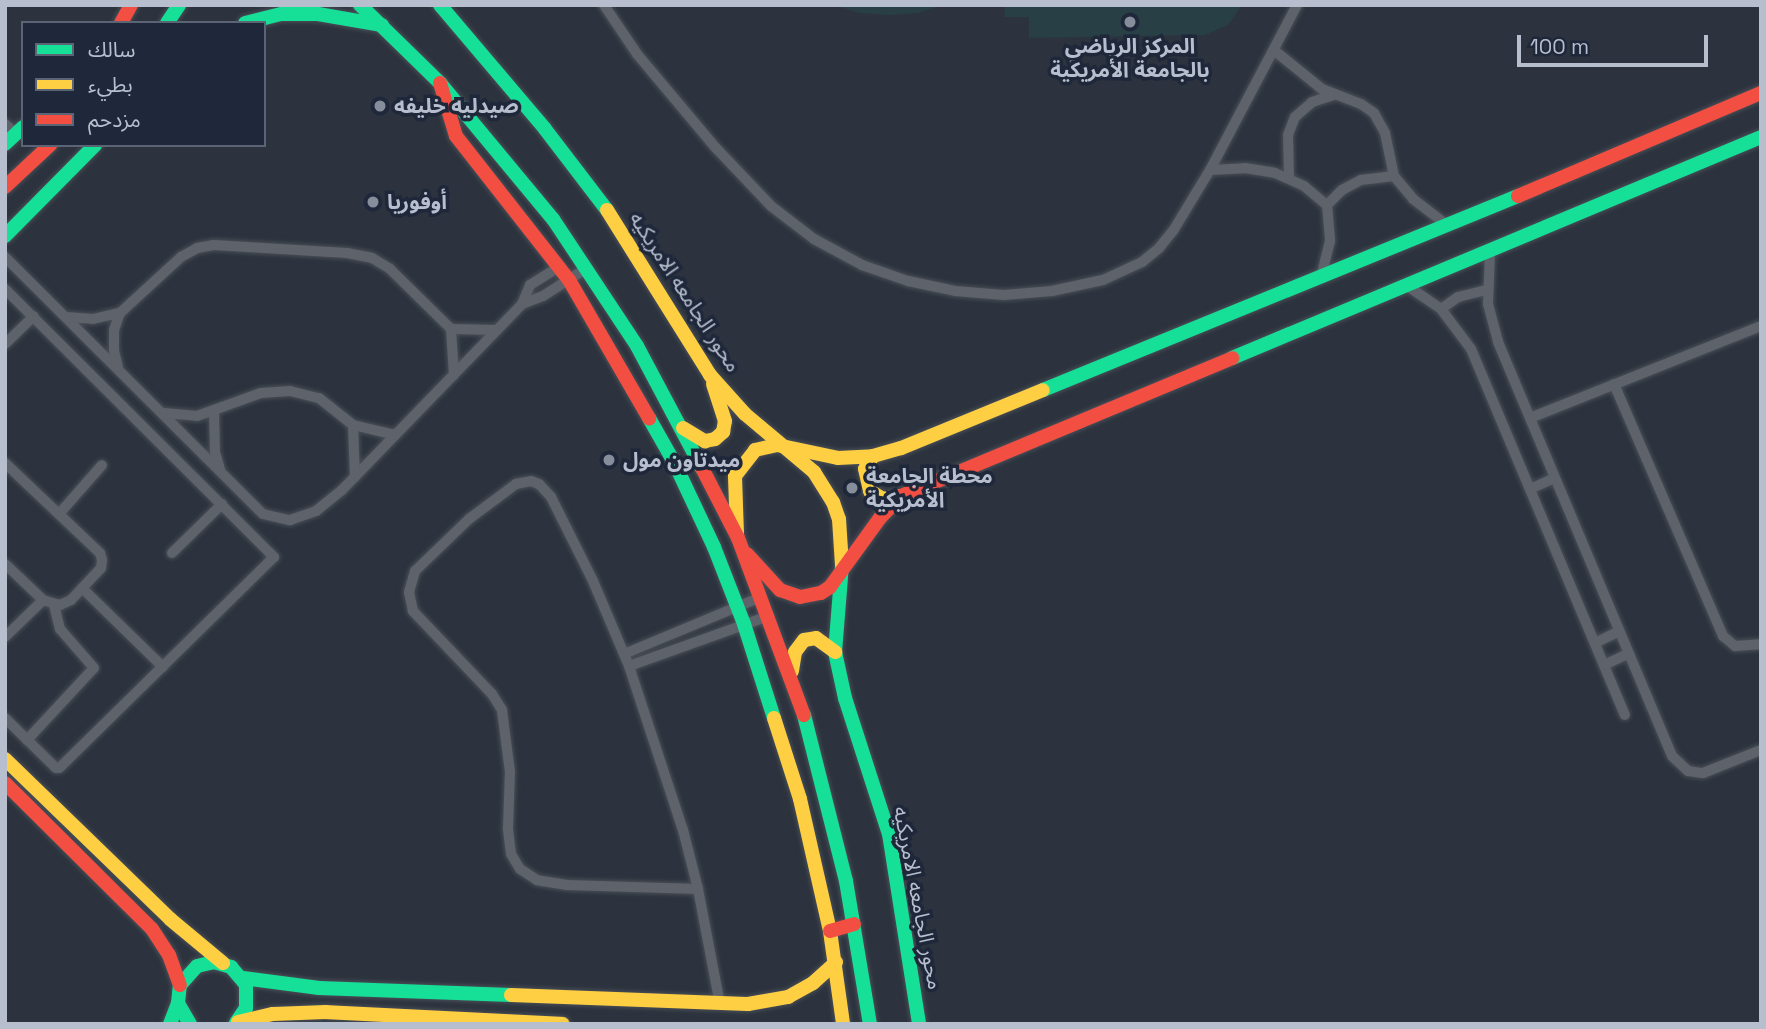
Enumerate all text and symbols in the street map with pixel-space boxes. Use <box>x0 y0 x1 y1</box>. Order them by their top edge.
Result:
marker: المركز الرياضي بالجامعة الأمريكية <box>1122 14 1138 30</box>
legend <box>21 21 266 147</box>
scale bar <box>1521 21 1712 65</box>
place label: المركز الرياضي بالجامعة الأمريكية <box>1050 33 1210 83</box>
text: 100 m <box>1530 33 1589 60</box>
text: سالك <box>88 36 135 63</box>
text: بطيء <box>88 71 133 98</box>
place label: صيدليه خليفه <box>394 93 519 119</box>
marker: صيدليه خليفه <box>372 98 388 114</box>
text: مزدحم <box>88 106 141 133</box>
place label: أوفوريا <box>387 189 447 215</box>
marker: أوفوريا <box>365 194 381 210</box>
street label: محور الجامعه الامريكيه <box>624 207 746 377</box>
place label: ميدتاون مول <box>623 447 740 473</box>
marker: ميدتاون مول <box>601 452 617 468</box>
place label: محطة الجامعة الأمريكية <box>866 463 993 513</box>
marker: محطة الجامعة الأمريكية <box>844 480 860 496</box>
street label: محور الجامعه الامريكيه <box>888 804 948 992</box>

